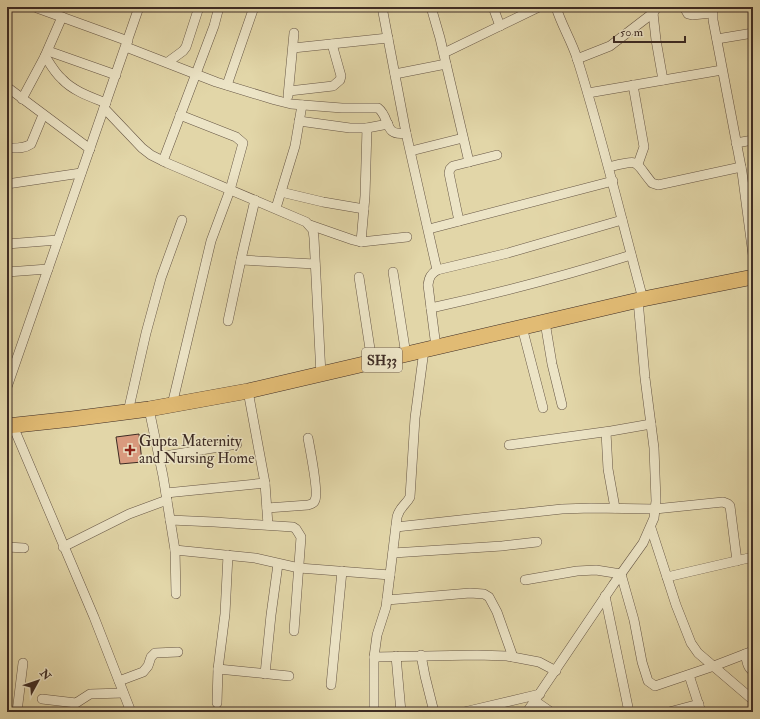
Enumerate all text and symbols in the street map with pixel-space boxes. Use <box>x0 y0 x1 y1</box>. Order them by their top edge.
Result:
scale bar <box>614 18 685 44</box>
text: 50 m <box>620 25 644 40</box>
road number: SH33 <box>362 348 402 372</box>
place label: Gupta Maternity and Nursing Home <box>139 432 254 468</box>
marker: Gupta Maternity and Nursing Home <box>124 444 136 456</box>
north arrow <box>18 661 58 701</box>
text: N <box>36 666 54 684</box>

